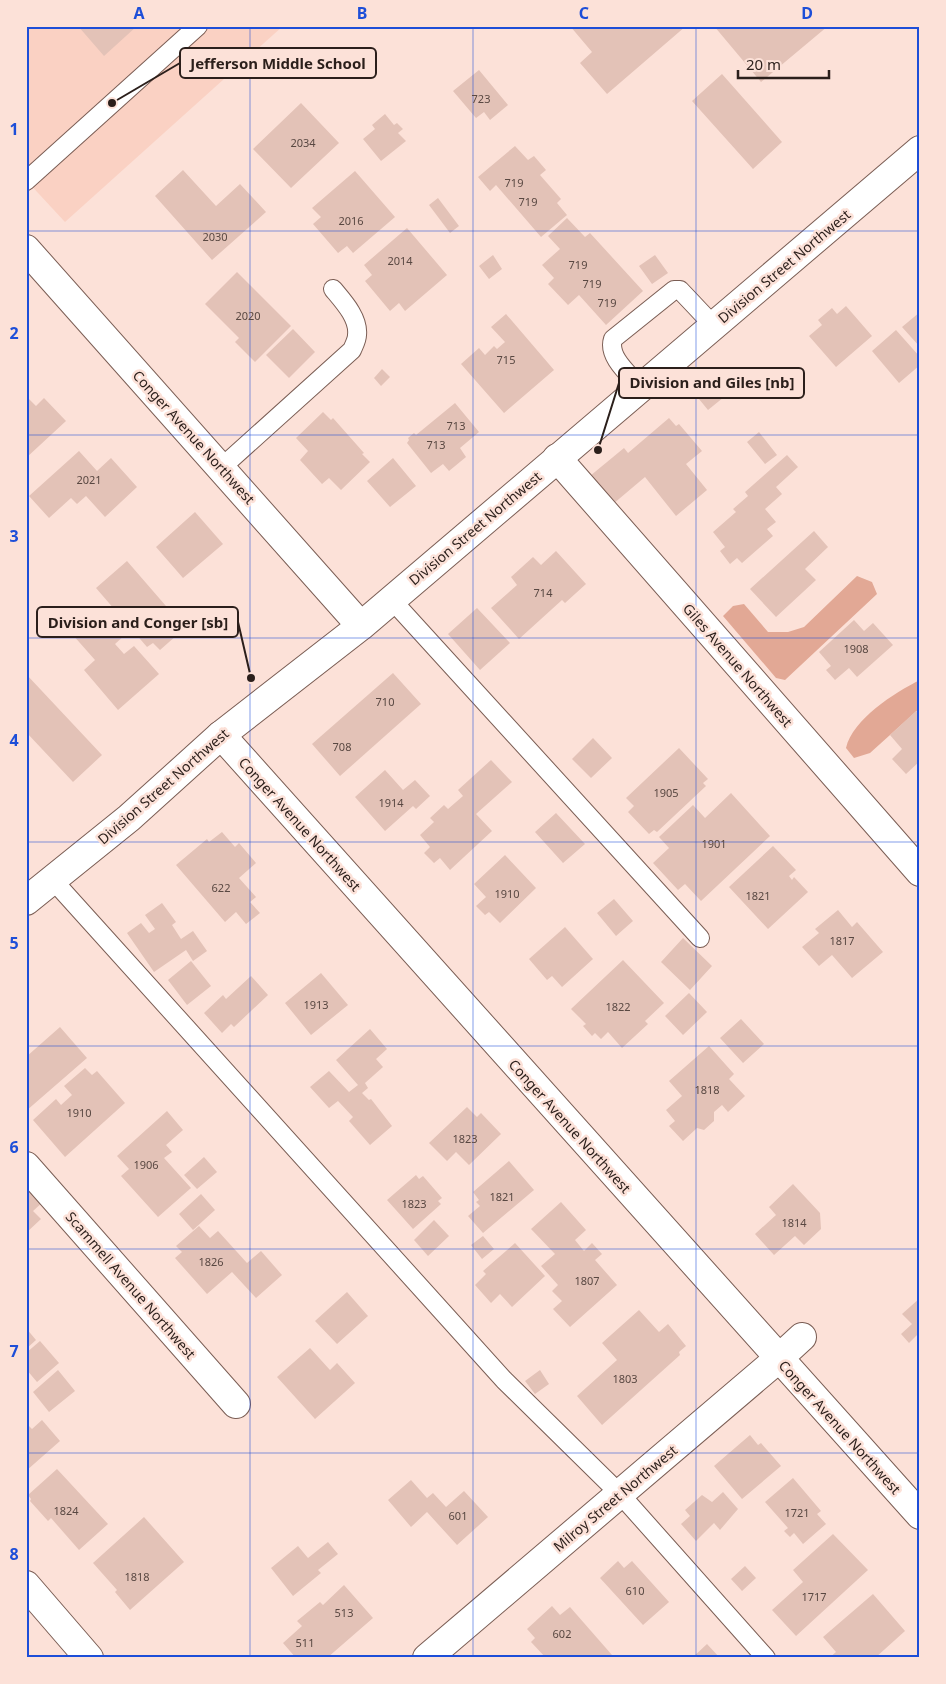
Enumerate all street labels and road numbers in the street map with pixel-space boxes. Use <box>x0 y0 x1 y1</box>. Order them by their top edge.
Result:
street label: Division Street Northwest <box>714 205 854 327</box>
street label: Conger Avenue Northwest <box>129 366 259 508</box>
street label: Division Street Northwest <box>405 467 545 589</box>
street label: Giles Avenue Northwest <box>679 599 797 731</box>
street label: Division Street Northwest <box>94 724 232 848</box>
street label: Conger Avenue Northwest <box>235 753 365 895</box>
street label: Conger Avenue Northwest <box>505 1055 635 1197</box>
street label: Scammell Avenue Northwest <box>62 1207 200 1363</box>
street label: Conger Avenue Northwest <box>775 1356 905 1498</box>
street label: Milroy Street Northwest <box>549 1440 681 1556</box>

